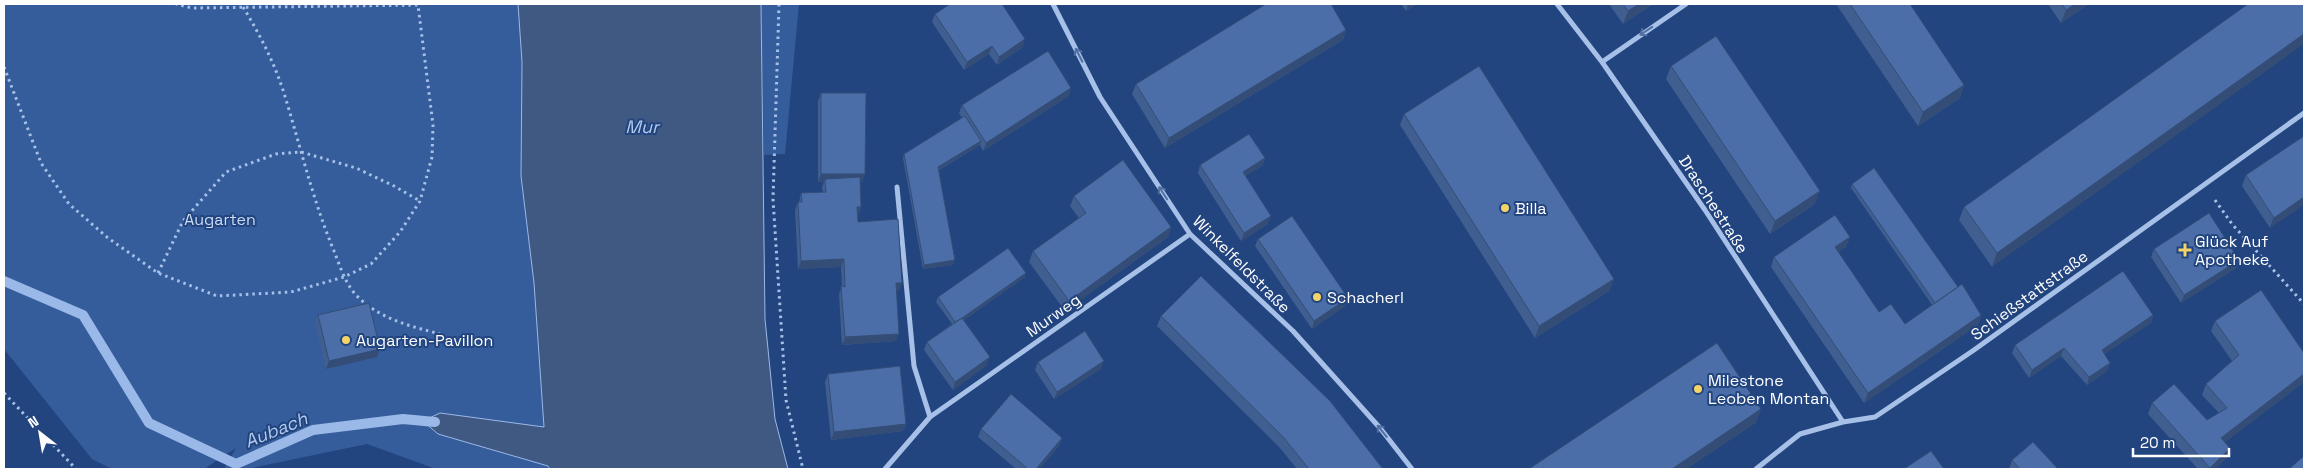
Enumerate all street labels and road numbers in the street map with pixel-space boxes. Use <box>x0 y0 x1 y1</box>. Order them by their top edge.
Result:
street label: Draschestraße <box>1674 151 1753 257</box>
street label: Winkelfeldstraße <box>1188 211 1295 318</box>
street label: Schießstattstraße <box>1966 246 2092 345</box>
street label: Murweg <box>1022 289 1085 342</box>

